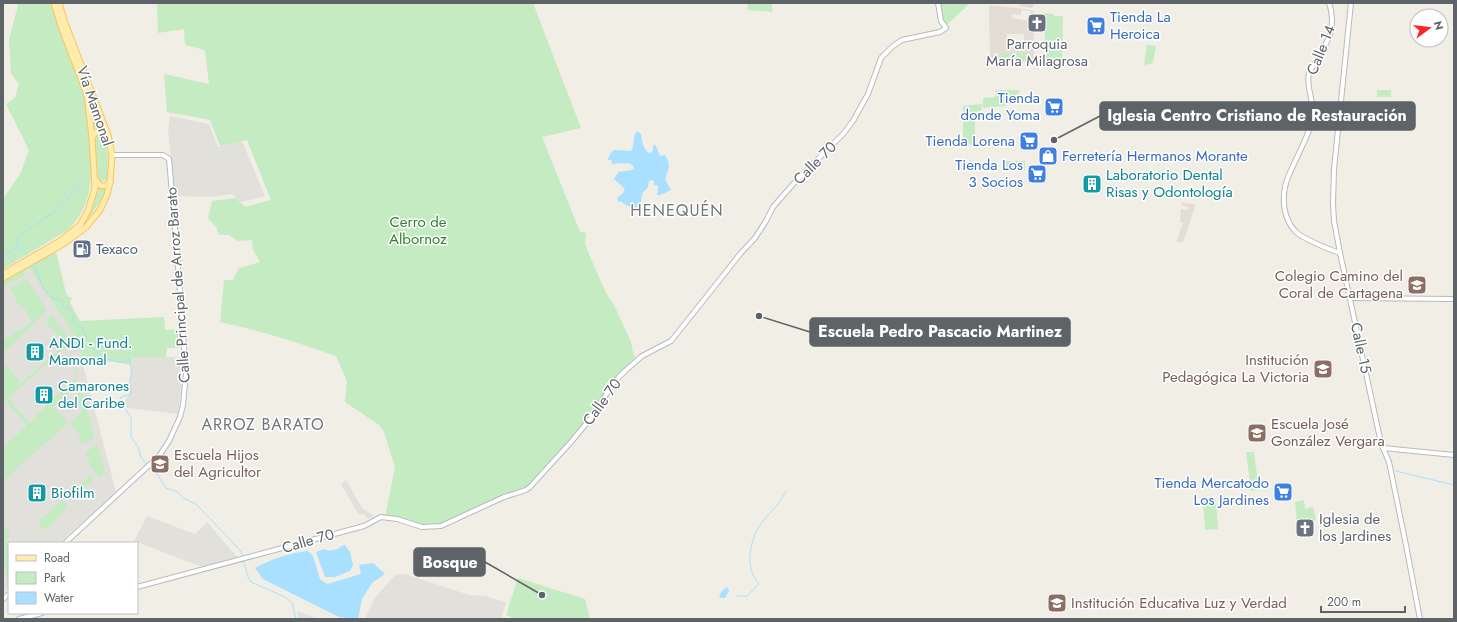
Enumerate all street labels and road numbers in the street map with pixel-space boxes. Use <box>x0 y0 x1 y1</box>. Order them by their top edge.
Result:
street label: Calle 14 <box>1301 21 1341 78</box>
street label: Vía Mamonal <box>71 63 119 149</box>
street label: Calle 70 <box>788 136 842 190</box>
street label: Calle Principal de Arroz Barato <box>160 186 196 384</box>
street label: Calle 15 <box>1345 320 1377 376</box>
street label: Calle 70 <box>577 374 627 430</box>
street label: Calle 70 <box>279 523 337 559</box>

